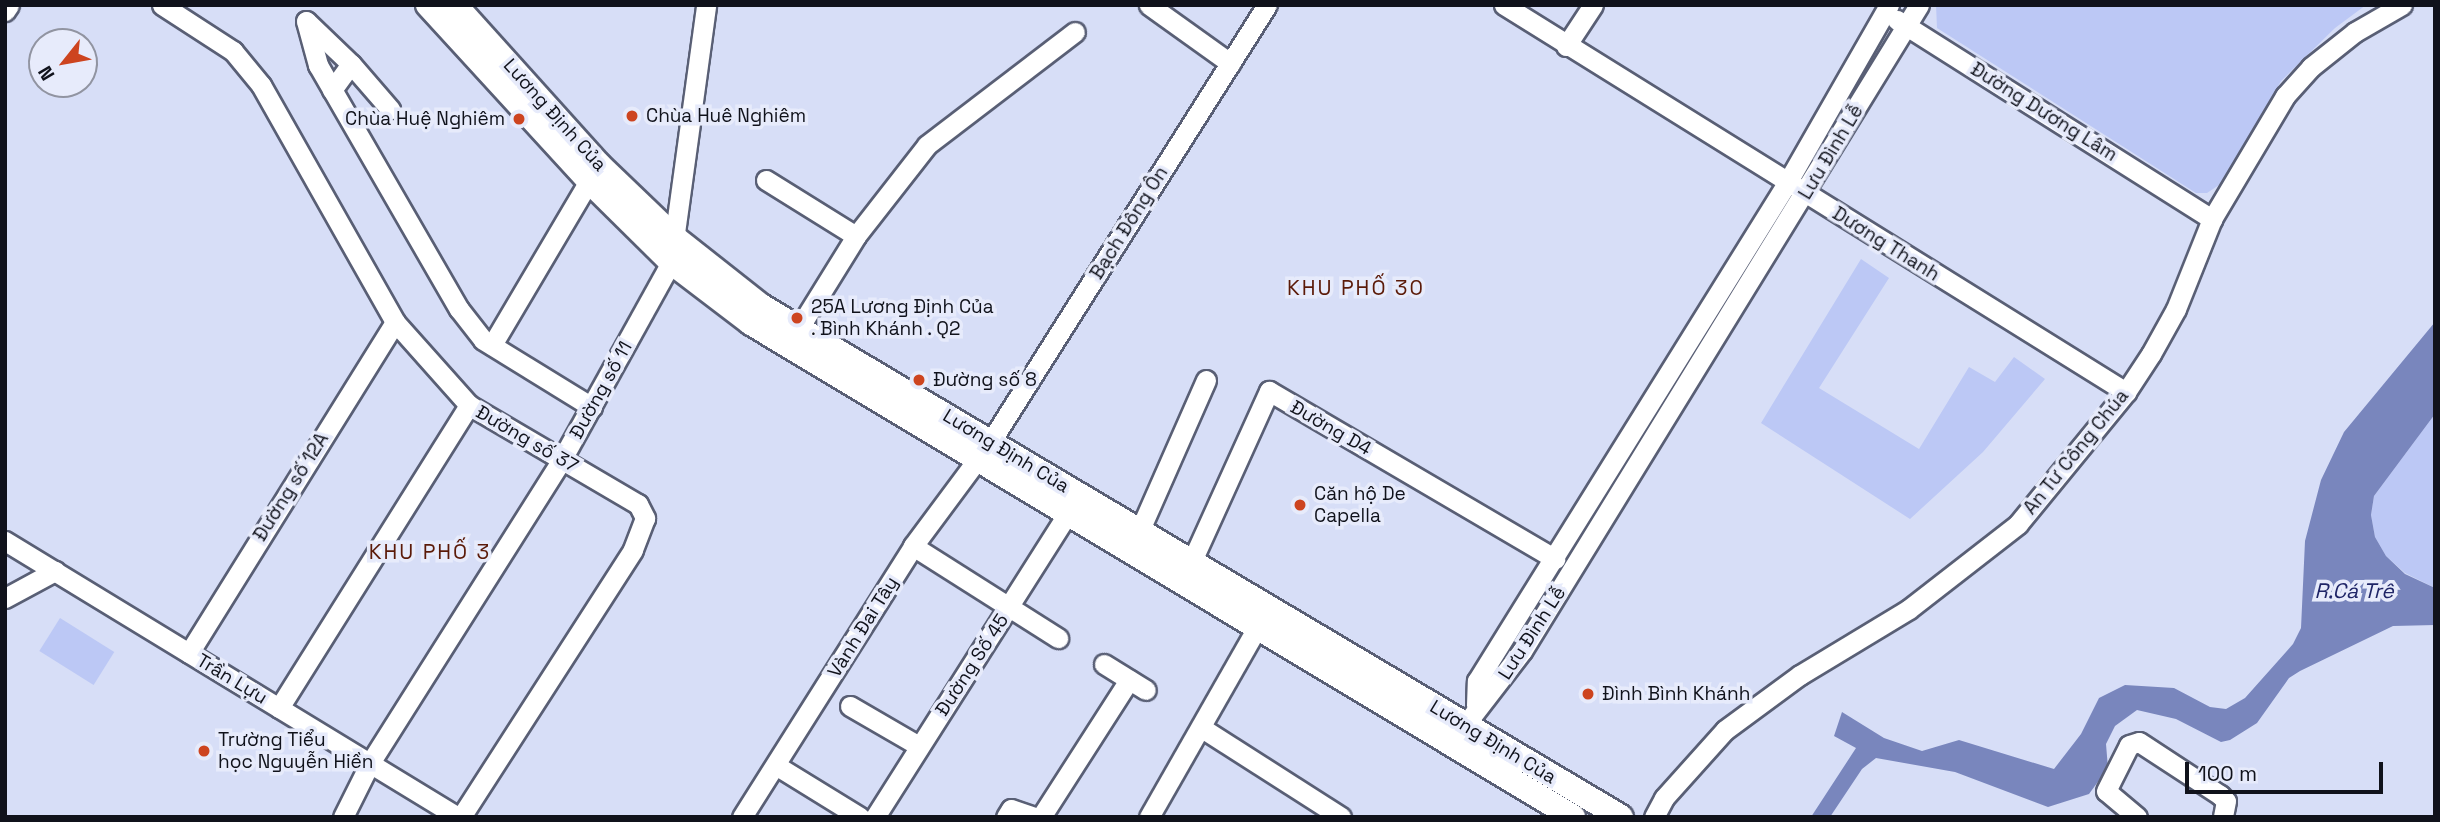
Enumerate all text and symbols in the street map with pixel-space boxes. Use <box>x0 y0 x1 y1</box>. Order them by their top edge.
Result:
north arrow <box>28 28 98 98</box>
street label: Lương Định Của <box>499 54 611 176</box>
street label: Đường Dương Lâm <box>1967 58 2121 166</box>
text: N <box>32 61 60 85</box>
street label: Lưu Đình Lễ <box>1794 101 1868 203</box>
place label: Chùa Huê Nghiêm <box>646 105 806 127</box>
place label: Chùa Huệ Nghiêm <box>345 108 505 130</box>
marker: Chùa Huê Nghiêm <box>624 108 640 124</box>
marker: Chùa Huệ Nghiêm <box>511 111 527 127</box>
street label: Bạch Đông Ôn <box>1085 162 1173 284</box>
street label: Dương Thanh <box>1828 202 1944 286</box>
district label: KHU PHỐ 30 <box>1288 275 1424 301</box>
place label: 25A Lương Định Của . Bình Khánh . Q2 <box>811 296 994 340</box>
marker: 25A Lương Định Của . Bình Khánh . Q2 <box>789 310 805 326</box>
street label: Đường số 11 <box>565 337 637 443</box>
place label: Đường số 8 <box>933 369 1037 391</box>
marker: Đường số 8 <box>911 372 927 388</box>
street label: An Tư Công Chúa <box>2018 385 2134 519</box>
street label: Đường D4 <box>1286 396 1376 460</box>
street label: Đường số 37 <box>472 401 582 477</box>
street label: Lương Định Của <box>939 404 1073 498</box>
street label: Đường số 12A <box>249 429 333 545</box>
place label: Căn hộ De Capella <box>1314 483 1406 527</box>
marker: Căn hộ De Capella <box>1292 497 1308 513</box>
district label: KHU PHỐ 3 <box>370 539 490 565</box>
street label: Vành Đai Tây <box>823 572 903 682</box>
water label: R.Cá Trê <box>2314 578 2394 604</box>
street label: Lưu Đình Lễ <box>1493 582 1571 684</box>
street label: Đường Số 45 <box>931 610 1013 720</box>
street label: Trần Lựu <box>192 649 272 709</box>
place label: Đình Bình Khánh <box>1602 683 1750 705</box>
marker: Đình Bình Khánh <box>1580 686 1596 702</box>
street label: Lương Định Của <box>1426 695 1560 789</box>
place label: Trường Tiểu học Nguyễn Hiền <box>218 729 373 773</box>
marker: Trường Tiểu học Nguyễn Hiền <box>196 743 212 759</box>
scale bar <box>2188 748 2386 792</box>
text: 100 m <box>2198 760 2257 787</box>

